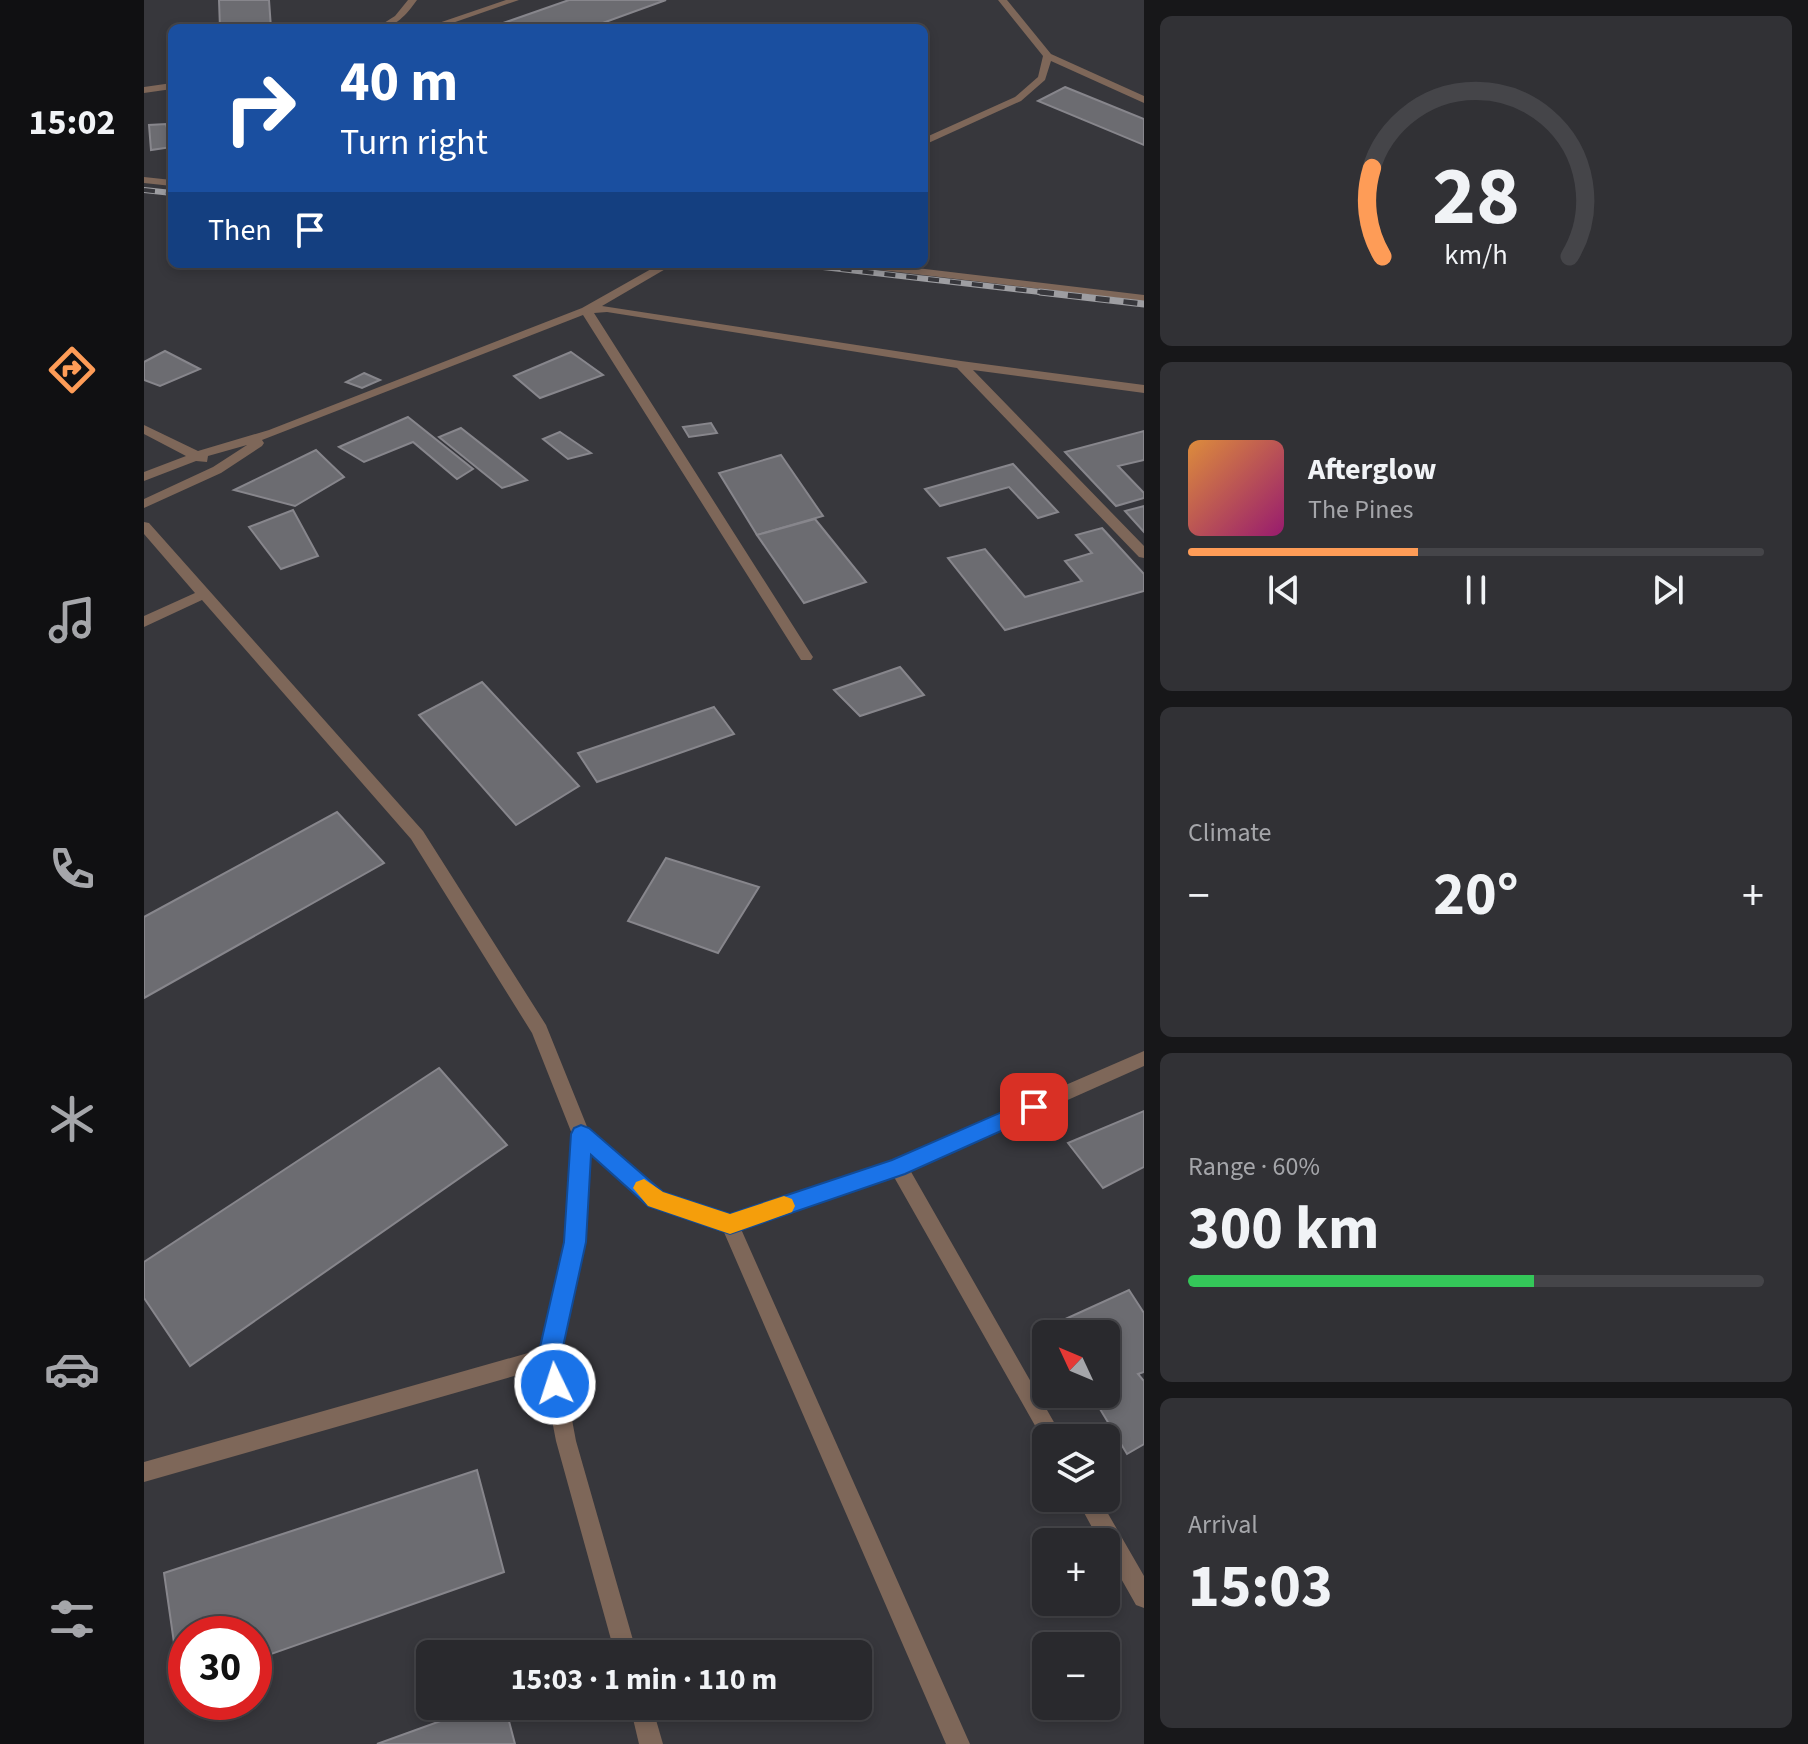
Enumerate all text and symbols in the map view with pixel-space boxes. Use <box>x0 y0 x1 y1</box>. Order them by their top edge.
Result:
text: 40 m <box>340 43 458 122</box>
icon: right <box>208 56 312 160</box>
text: 15:02 <box>29 97 115 148</box>
text: Turn right <box>340 117 488 168</box>
text: 28 <box>1432 137 1520 255</box>
icon: arrive <box>288 208 332 252</box>
text: Then <box>208 209 272 252</box>
text: km/h <box>1444 235 1508 275</box>
icon: directions <box>44 342 100 398</box>
text: Afterglow <box>1308 448 1436 491</box>
text: The Pines <box>1308 491 1413 528</box>
icon: previous <box>1262 568 1306 612</box>
icon: pause <box>1454 568 1498 612</box>
icon: next <box>1646 568 1690 612</box>
icon: music <box>44 592 100 648</box>
text: Climate <box>1188 814 1272 851</box>
icon: phone <box>44 841 100 897</box>
text: 20° <box>1433 853 1519 938</box>
text: − <box>1188 865 1210 928</box>
text: + <box>1742 865 1764 928</box>
pin <box>1000 1073 1068 1141</box>
icon: arrive <box>1012 1085 1056 1129</box>
icon: climate <box>44 1091 100 1147</box>
text: Range · 60% <box>1188 1148 1320 1185</box>
text: 300 km <box>1188 1187 1379 1272</box>
north arrow <box>1032 1320 1120 1408</box>
map controls <box>1032 1320 1120 1720</box>
icon: car <box>44 1341 100 1397</box>
position arrow <box>513 1342 597 1426</box>
button: layers <box>1032 1424 1120 1512</box>
text: Arrival <box>1188 1506 1258 1543</box>
button: + <box>1032 1528 1120 1616</box>
text: 15:03 <box>1188 1545 1333 1630</box>
icon: filters <box>44 1591 100 1647</box>
speed limit sign: 30 <box>168 1616 272 1720</box>
button: − <box>1032 1632 1120 1720</box>
text: 15:03 · 1 min · 110 m <box>511 1658 777 1701</box>

